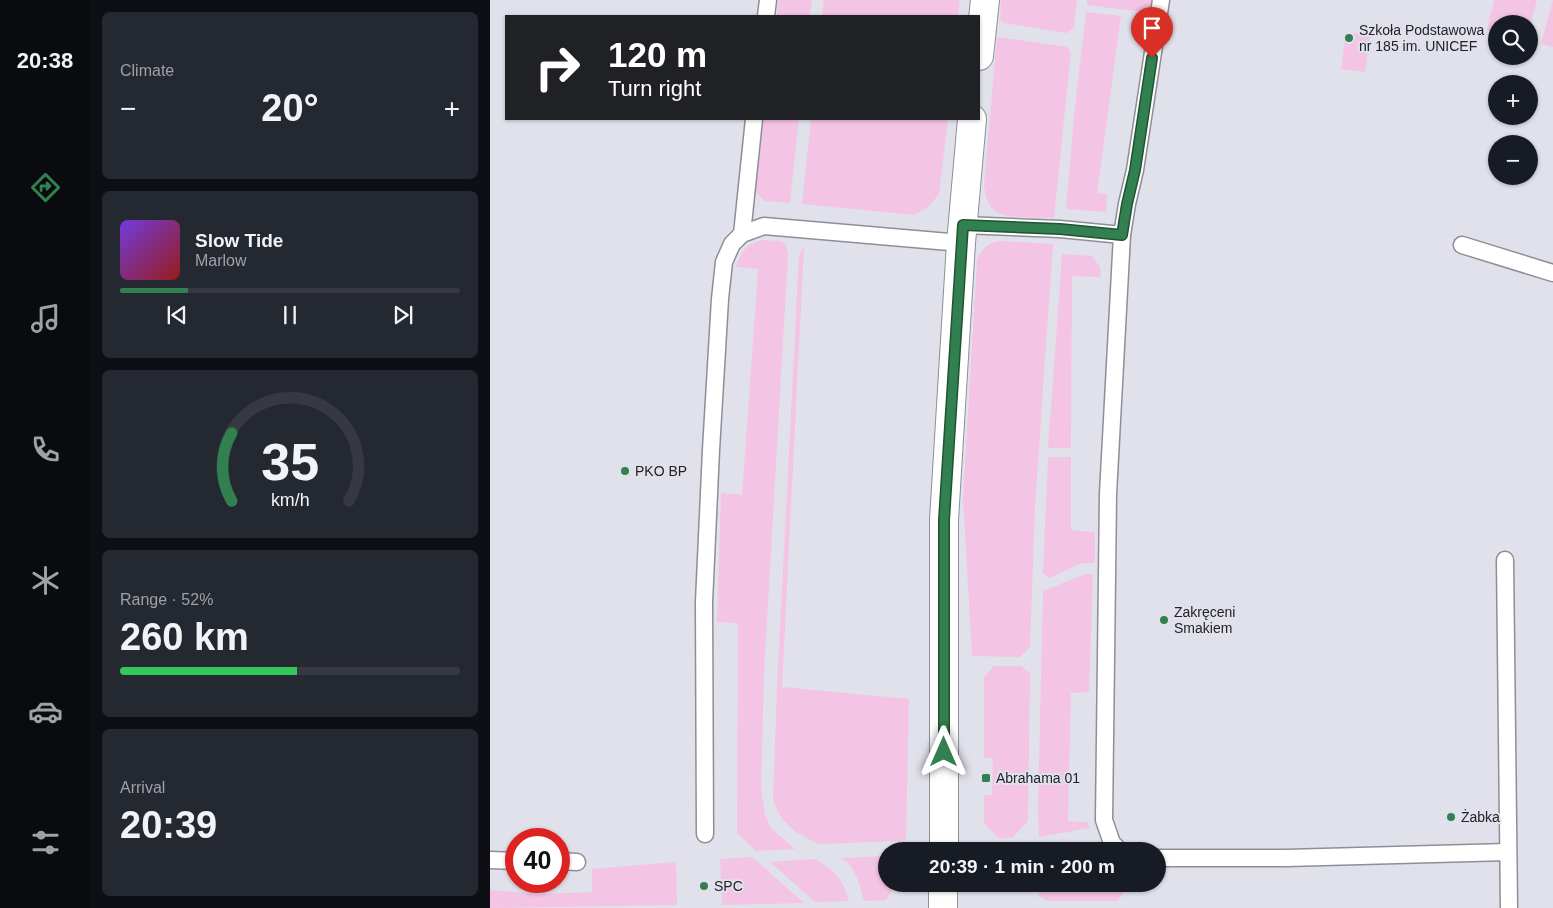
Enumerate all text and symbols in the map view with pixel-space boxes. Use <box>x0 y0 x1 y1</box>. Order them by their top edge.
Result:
pin <box>1131 7 1173 58</box>
icon: arrive <box>1138 14 1166 42</box>
map controls <box>1488 15 1538 185</box>
button: search <box>1488 15 1538 65</box>
place label: Szkoła Podstawowa nr 185 im. UNICEF <box>1359 22 1485 54</box>
marker: Szkoła Podstawowa nr 185 im. UNICEF <box>1343 32 1355 44</box>
icon: right <box>525 35 590 100</box>
text: 120 m <box>608 35 707 74</box>
text: 20:38 <box>17 48 73 73</box>
text: Climate <box>120 62 174 79</box>
button: + <box>1488 75 1538 125</box>
text: Turn right <box>608 76 701 101</box>
text: 20° <box>261 87 319 129</box>
text: − <box>120 93 136 124</box>
text: + <box>444 93 460 124</box>
button: − <box>1488 135 1538 185</box>
icon: directions <box>28 170 63 205</box>
text: Slow Tide <box>195 230 283 251</box>
text: Marlow <box>195 252 247 269</box>
icon: music <box>28 301 63 336</box>
icon: previous <box>163 301 191 329</box>
icon: pause <box>276 301 304 329</box>
icon: next <box>389 301 417 329</box>
icon: phone <box>28 432 63 467</box>
text: 35 <box>261 433 319 491</box>
place label: PKO BP <box>635 463 687 479</box>
marker: PKO BP <box>619 465 631 477</box>
text: km/h <box>271 490 309 510</box>
icon: climate <box>28 563 63 598</box>
text: Range · 52% <box>120 591 213 608</box>
place label: Zakręceni Smakiem <box>1174 604 1235 636</box>
marker: Zakręceni Smakiem <box>1158 614 1170 626</box>
text: 260 km <box>120 616 249 658</box>
icon: car <box>28 694 63 729</box>
position arrow <box>917 725 969 777</box>
place label: Abrahama 01 <box>996 770 1080 786</box>
marker: Abrahama 01 <box>980 772 992 784</box>
text: Arrival <box>120 779 165 796</box>
text: 20:39 <box>120 804 217 846</box>
place label: Żabka <box>1461 808 1500 825</box>
marker: Żabka <box>1445 811 1457 823</box>
icon: filters <box>28 825 63 860</box>
speed limit sign: 40 <box>505 828 570 893</box>
text: 20:39 · 1 min · 200 m <box>929 856 1115 877</box>
place label: SPC <box>714 878 743 894</box>
marker: SPC <box>698 880 710 892</box>

